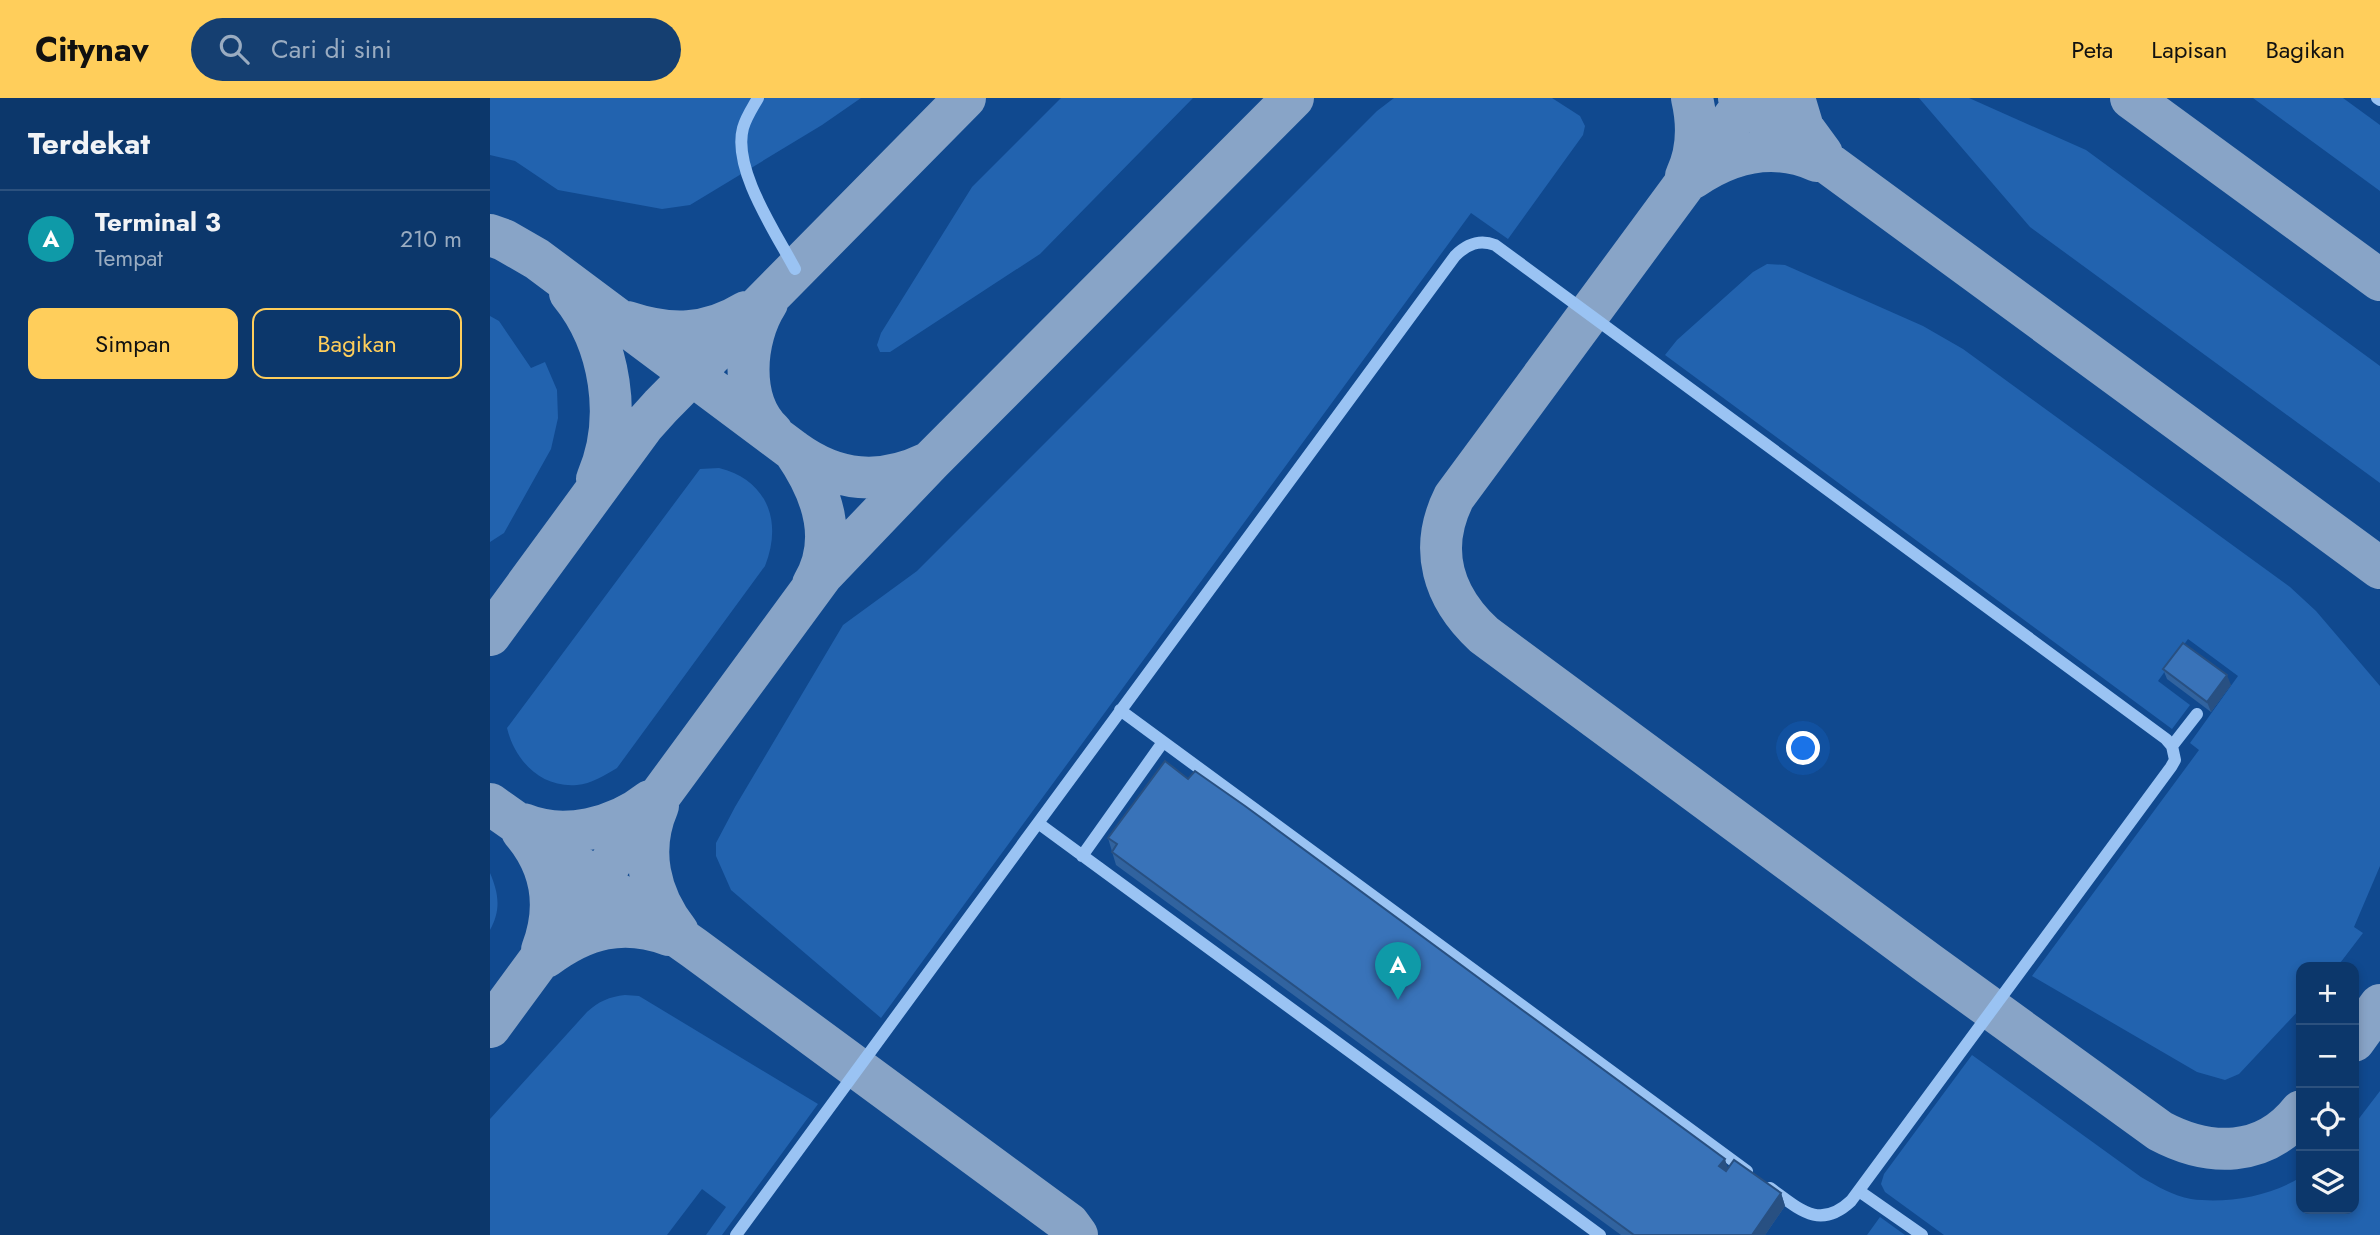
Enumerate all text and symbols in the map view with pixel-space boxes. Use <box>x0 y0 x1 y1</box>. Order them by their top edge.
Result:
search box <box>191 18 681 81</box>
text: Citynav <box>35 26 149 73</box>
icon: search <box>215 30 253 68</box>
text: Cari di sini <box>271 30 392 68</box>
text: Peta <box>2071 32 2113 67</box>
text: Lapisan <box>2151 32 2227 67</box>
text: Bagikan <box>2265 32 2345 67</box>
text: Terdekat <box>28 122 150 165</box>
text: Terminal 3 <box>95 203 221 241</box>
text: A <box>43 222 59 256</box>
text: 210 m <box>400 222 462 256</box>
text: Tempat <box>95 241 163 275</box>
button: Simpan <box>28 308 238 379</box>
button: Bagikan <box>252 308 462 379</box>
your location <box>1786 731 1820 765</box>
pin: A <box>1375 942 1421 1000</box>
map controls <box>2296 962 2359 1214</box>
button: + <box>2296 962 2359 1025</box>
button: − <box>2296 1025 2359 1088</box>
button: locate <box>2296 1088 2359 1151</box>
button: layers <box>2296 1151 2359 1214</box>

